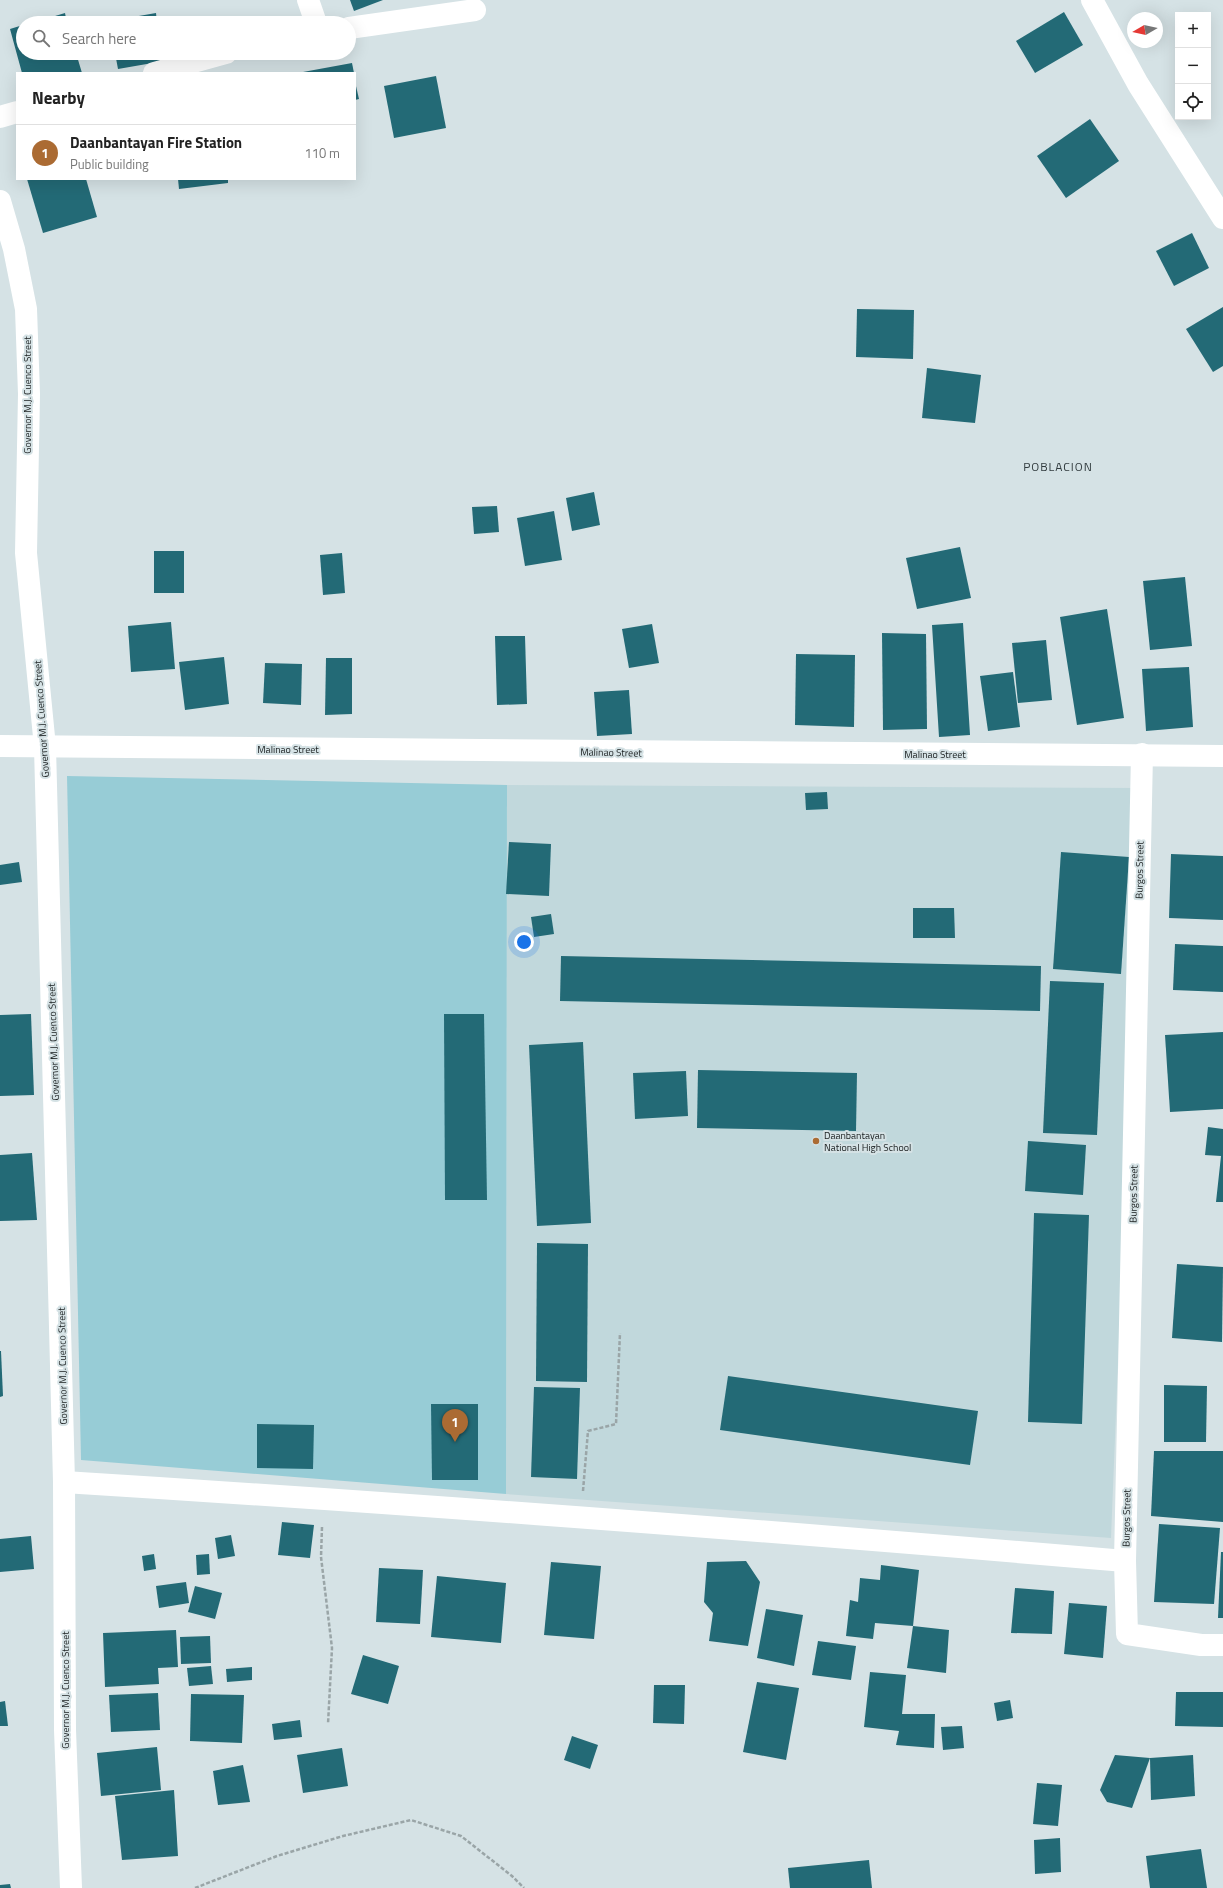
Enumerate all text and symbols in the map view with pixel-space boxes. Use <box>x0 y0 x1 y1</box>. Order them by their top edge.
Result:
north arrow <box>1127 12 1163 48</box>
map controls <box>1175 12 1211 120</box>
button: + <box>1175 12 1211 48</box>
search box <box>16 16 356 60</box>
icon: search <box>30 27 52 49</box>
text: Search here <box>62 27 136 50</box>
button: − <box>1175 48 1211 84</box>
button: locate <box>1175 84 1211 120</box>
text: Nearby <box>32 85 85 111</box>
text: Daanbantayan Fire Station <box>70 131 242 154</box>
text: 1 <box>41 143 49 163</box>
text: 110 m <box>304 143 340 163</box>
text: Public building <box>70 154 149 174</box>
street label: Governor M.J. Cuenco Street <box>20 336 35 454</box>
district label: POBLACION <box>1023 457 1093 476</box>
street label: Governor M.J. Cuenco Street <box>30 659 53 778</box>
street label: Malinao Street <box>257 742 319 757</box>
street label: Malinao Street <box>580 744 642 761</box>
street label: Malinao Street <box>904 747 966 762</box>
street label: Burgos Street <box>1131 840 1148 899</box>
your location <box>514 932 534 952</box>
street label: Governor M.J. Cuenco Street <box>44 983 63 1101</box>
place label: Daanbantayan National High School <box>824 1128 911 1155</box>
marker: Daanbantayan National High School <box>811 1136 821 1146</box>
street label: Burgos Street <box>1125 1164 1142 1223</box>
street label: Governor M.J. Cuenco Street <box>54 1307 71 1425</box>
pin: 1 <box>442 1409 468 1442</box>
street label: Burgos Street <box>1118 1488 1135 1547</box>
street label: Governor M.J. Cuenco Street <box>58 1631 73 1749</box>

